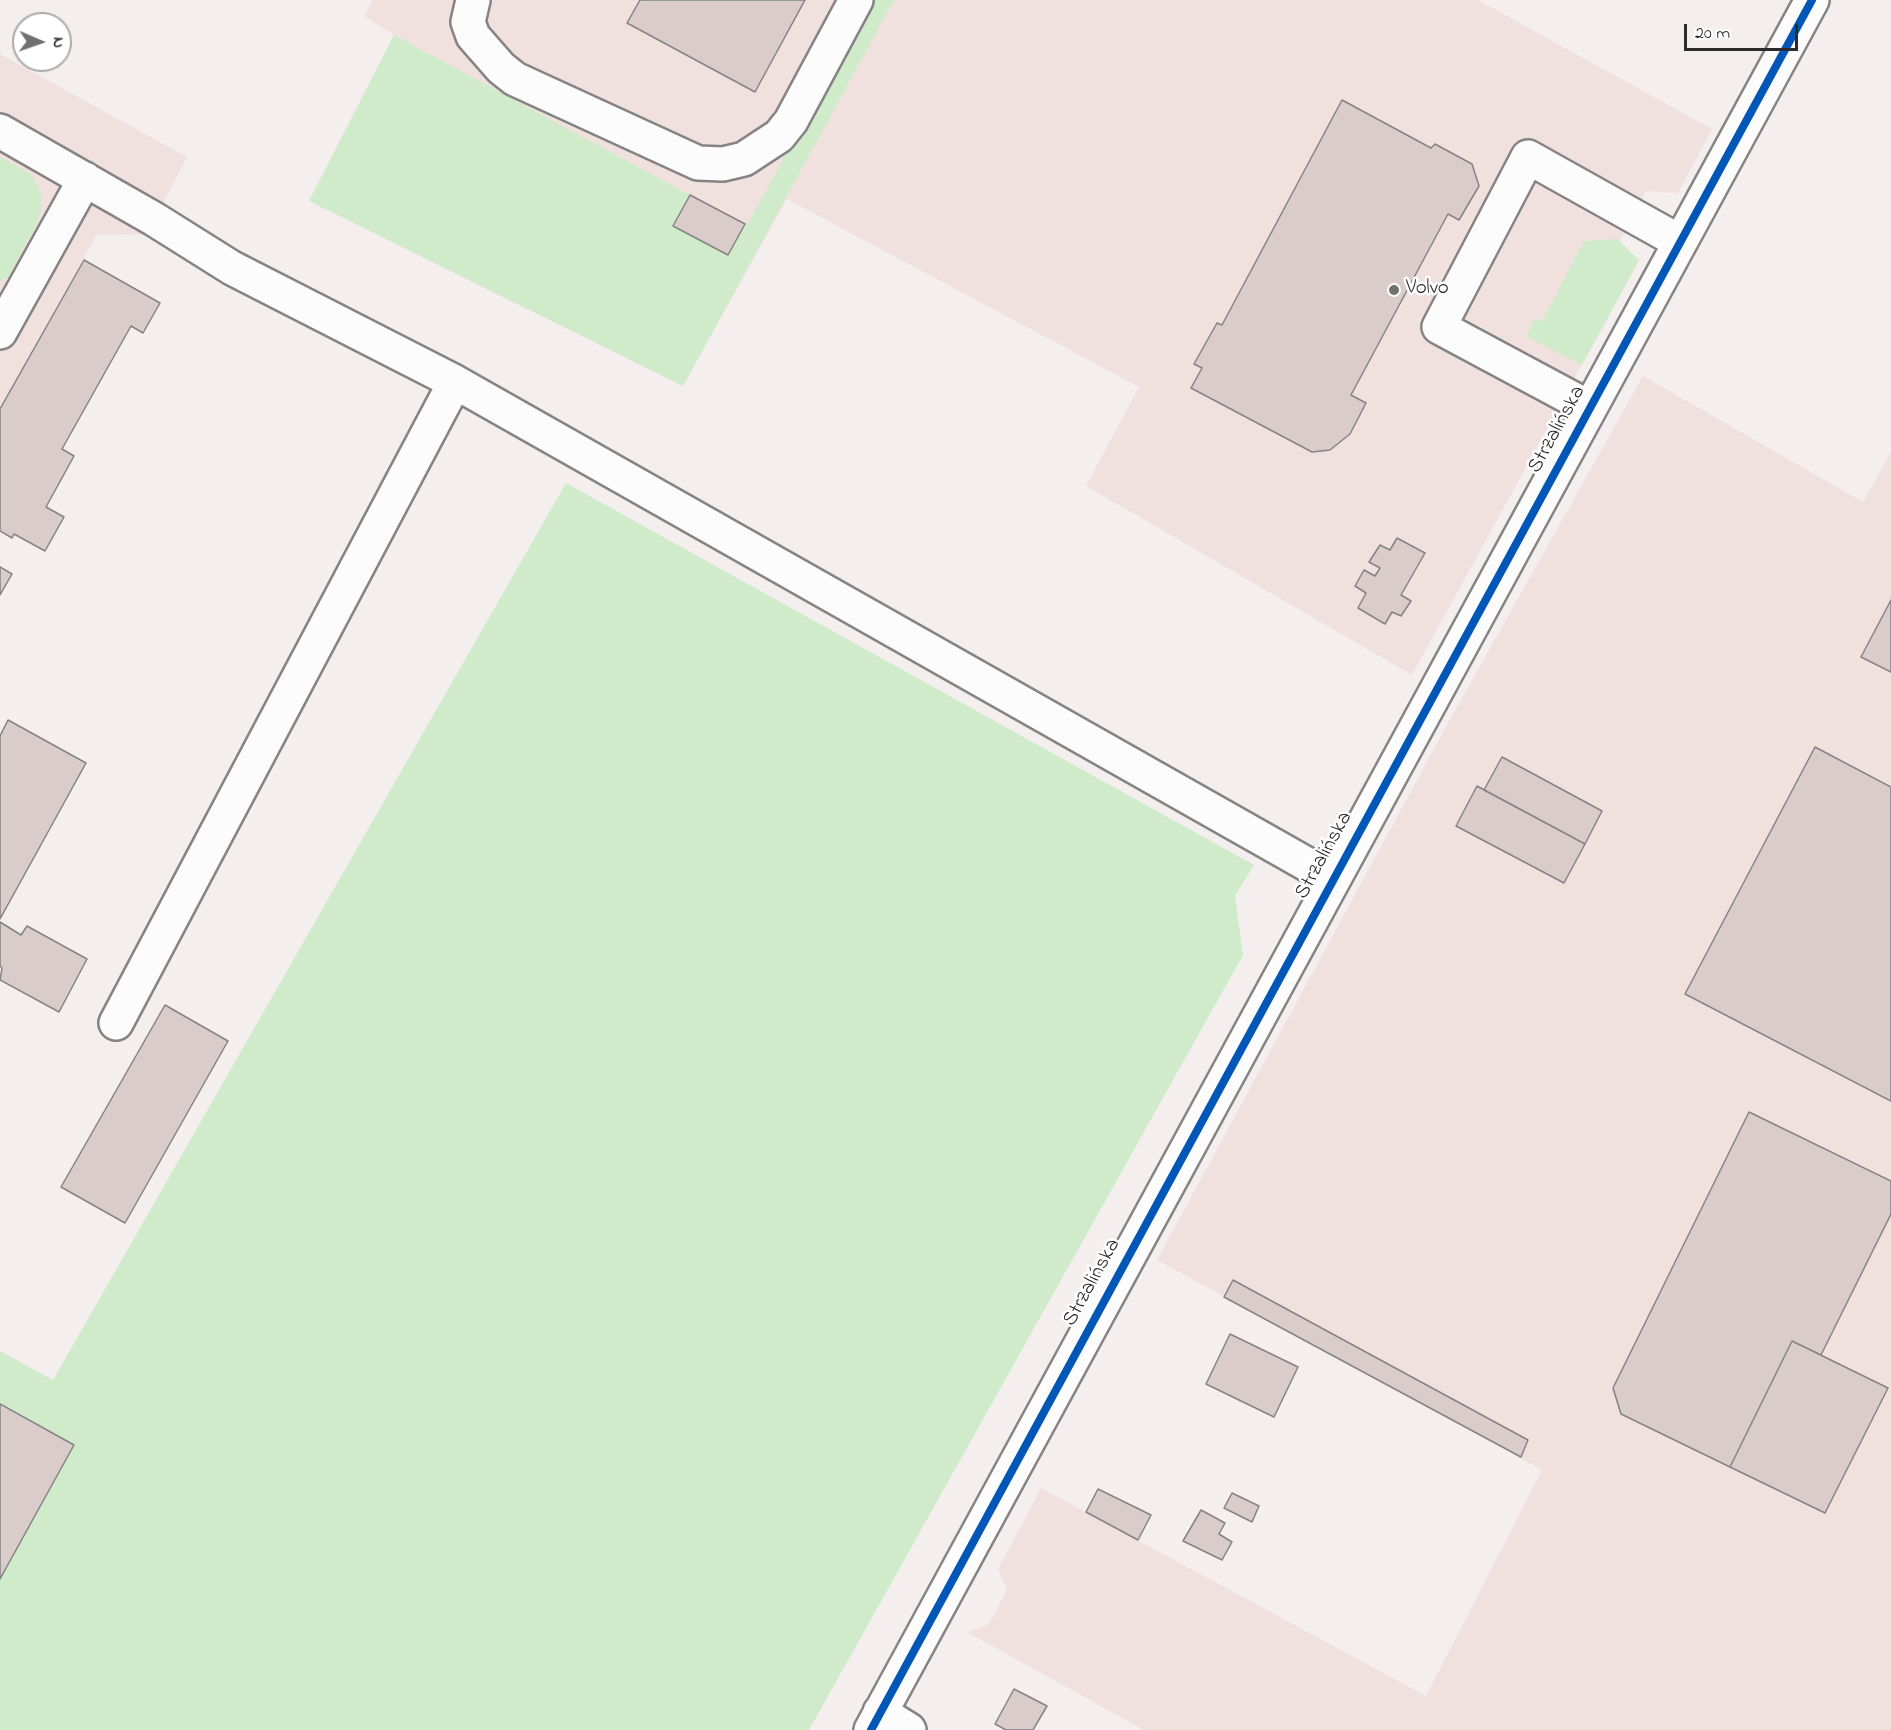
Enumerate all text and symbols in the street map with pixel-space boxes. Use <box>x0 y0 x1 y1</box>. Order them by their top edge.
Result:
north arrow <box>12 12 72 72</box>
scale bar <box>1687 12 1801 50</box>
text: 20 m <box>1695 21 1730 47</box>
text: N <box>46 37 70 48</box>
place label: Volvo <box>1406 277 1449 303</box>
marker: Volvo <box>1387 283 1401 297</box>
street label: Strzalińska <box>1524 382 1592 478</box>
street label: Strzalińska <box>1291 808 1359 904</box>
street label: Strzalińska <box>1059 1235 1127 1331</box>

